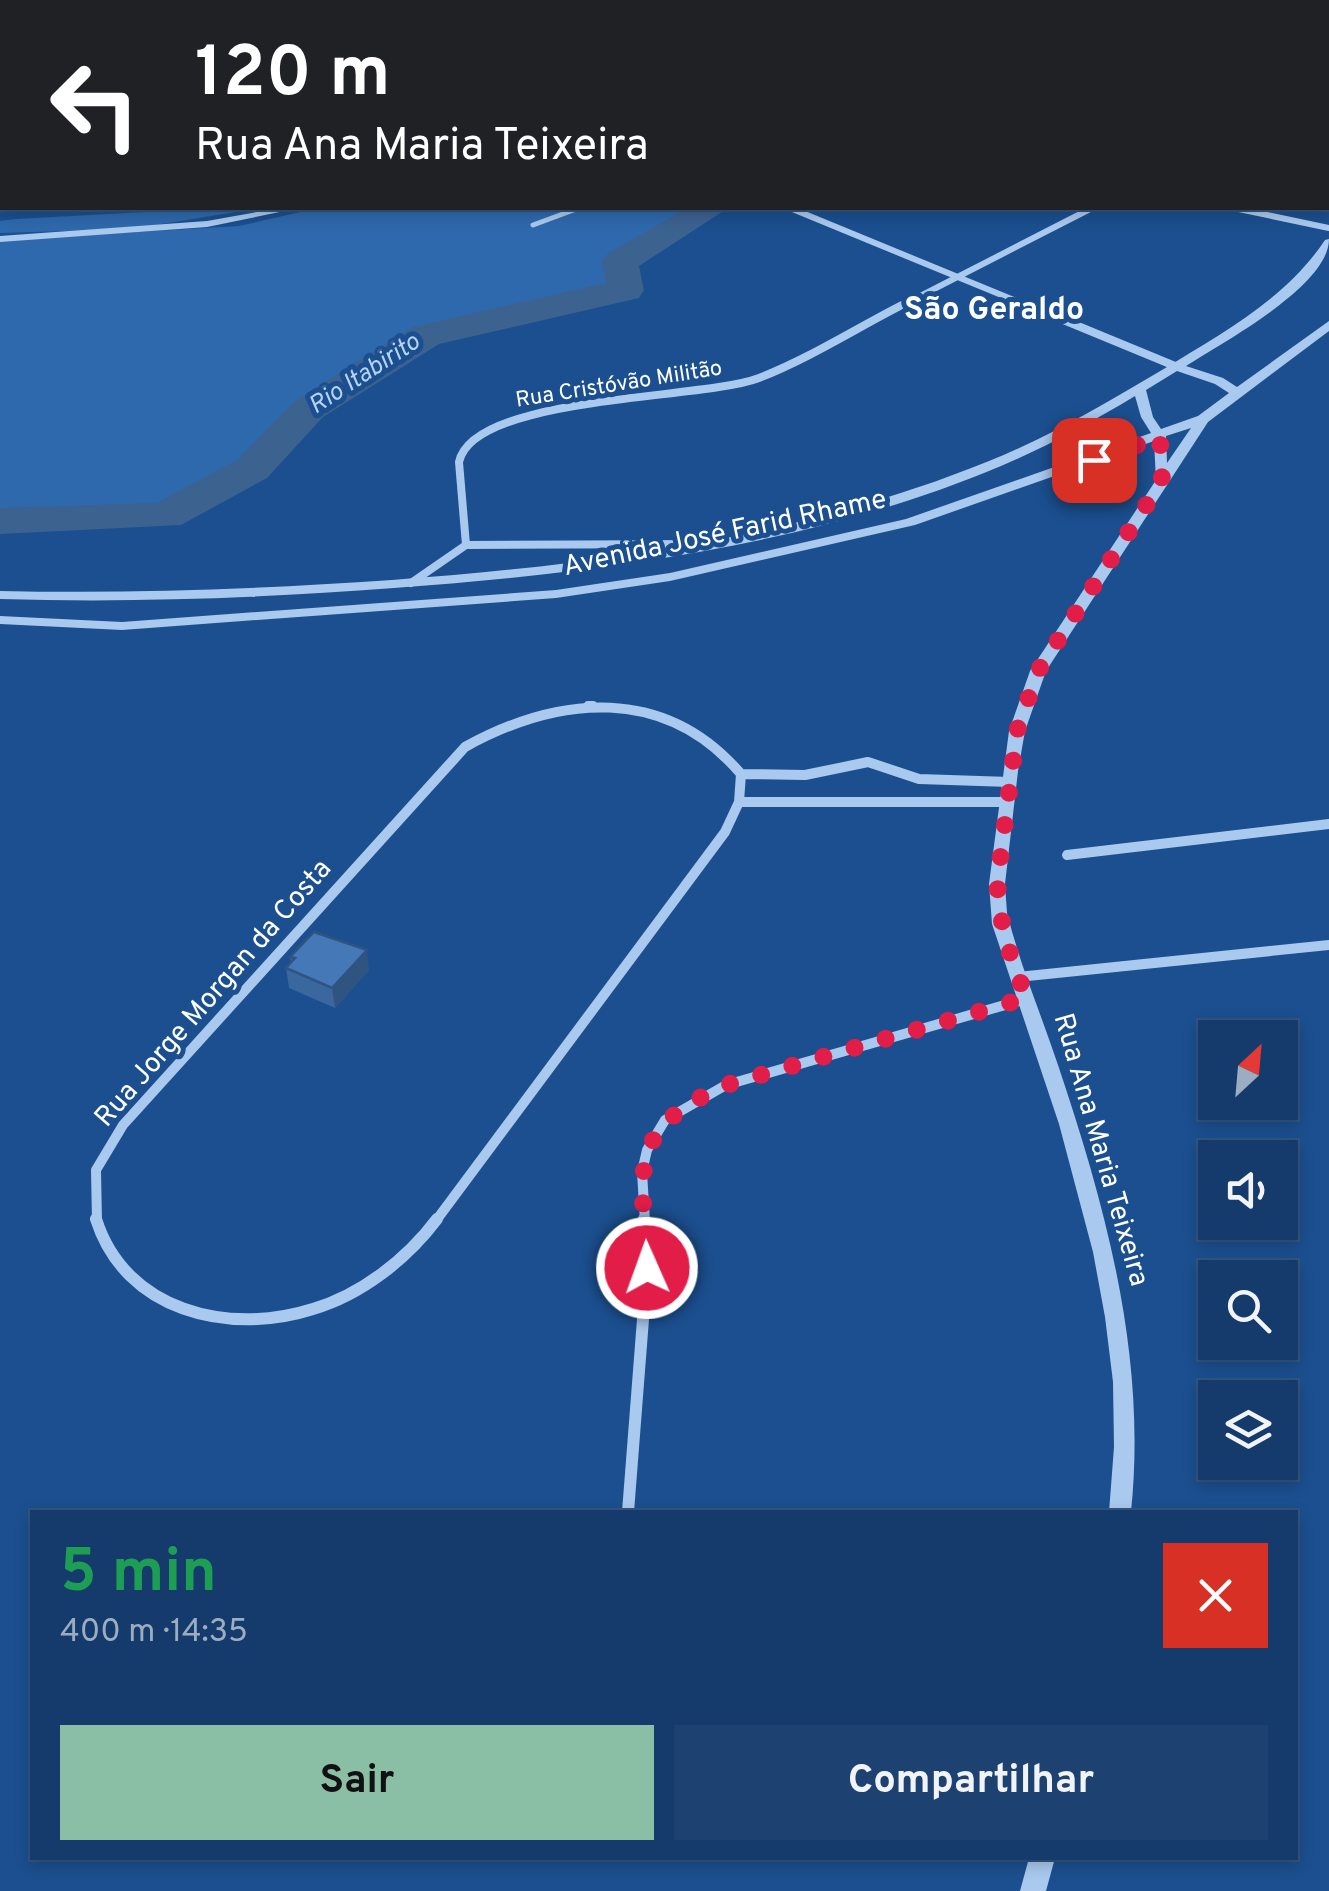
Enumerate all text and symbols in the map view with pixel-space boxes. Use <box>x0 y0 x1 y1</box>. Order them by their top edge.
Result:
text: 120 m <box>195 32 391 121</box>
icon: left <box>30 40 160 170</box>
text: Rua Ana Maria Teixeira <box>195 119 649 176</box>
district label: São Geraldo <box>904 291 1084 331</box>
water label: Rio Itabirito <box>303 327 427 423</box>
street label: Rua Cristóvão Militão <box>514 355 724 415</box>
pin <box>1052 418 1137 503</box>
icon: arrive <box>1067 433 1122 488</box>
street label: Avenida José Farid Rhame <box>560 482 890 586</box>
street label: Rua Jorge Morgan da Costa <box>88 852 340 1136</box>
street label: Rua Ana Maria Teixeira <box>1044 1009 1156 1291</box>
north arrow <box>1198 1020 1298 1120</box>
map controls <box>1198 1020 1298 1480</box>
button: sound <box>1198 1140 1298 1240</box>
position arrow <box>595 1216 699 1320</box>
button: search <box>1198 1260 1298 1360</box>
button: layers <box>1198 1380 1298 1480</box>
text: 5 min <box>60 1537 217 1613</box>
button: close <box>1163 1543 1268 1648</box>
text: 400 m · 14:35 <box>60 1613 248 1653</box>
button: Sair <box>60 1725 654 1840</box>
button: Compartilhar <box>674 1725 1268 1840</box>

